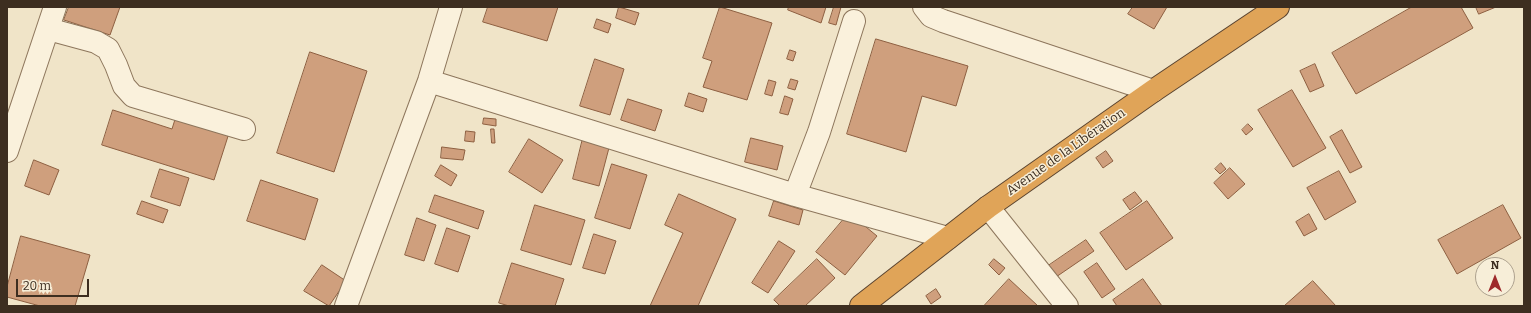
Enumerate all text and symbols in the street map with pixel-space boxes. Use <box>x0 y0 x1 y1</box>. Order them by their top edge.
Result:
street label: Avenue de la Libération <box>1004 105 1128 199</box>
north arrow <box>1475 257 1515 297</box>
text: N <box>1491 259 1499 272</box>
scale bar <box>18 271 91 297</box>
text: 20 m <box>23 279 51 293</box>

